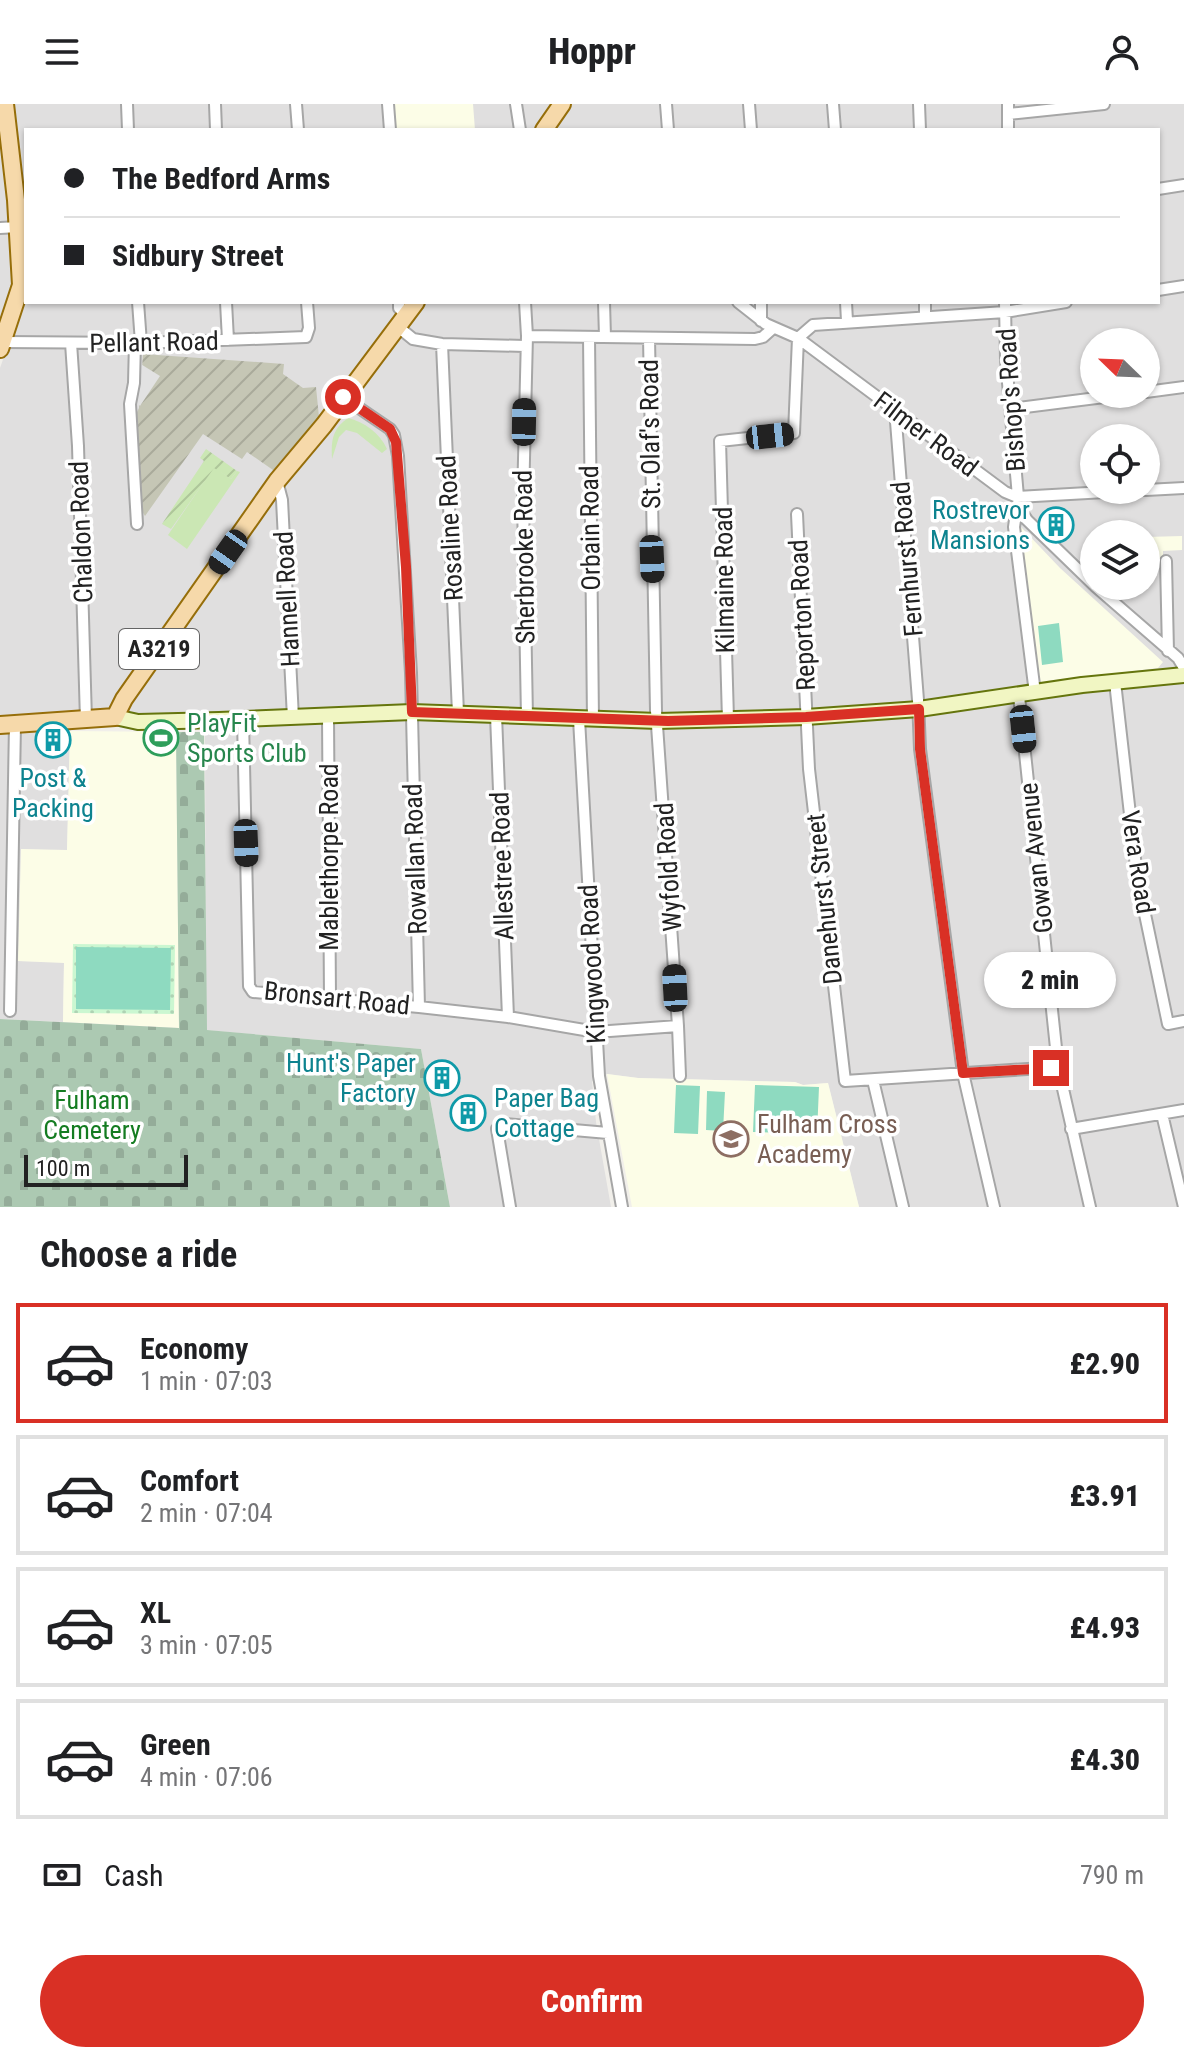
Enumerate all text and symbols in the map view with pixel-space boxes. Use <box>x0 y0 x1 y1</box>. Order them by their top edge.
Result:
icon: menu <box>40 30 84 74</box>
icon: person <box>1100 30 1144 74</box>
text: Hoppr <box>548 31 636 73</box>
text: The Bedford Arms <box>112 161 330 196</box>
text: Sidbury Street <box>112 238 284 273</box>
street label: Pellant Road <box>89 326 219 358</box>
street label: Bishop's Road <box>991 327 1031 473</box>
north arrow <box>1080 328 1160 408</box>
map controls <box>1080 328 1160 600</box>
street label: St. Olaf's Road <box>634 359 666 509</box>
route start <box>325 379 361 415</box>
street label: Filmer Road <box>868 385 984 483</box>
car <box>512 398 536 446</box>
car <box>745 422 795 450</box>
button: locate <box>1080 424 1160 504</box>
street label: Rosaline Road <box>431 454 469 602</box>
street label: Chaldon Road <box>64 460 98 604</box>
street label: Orbain Road <box>574 465 606 591</box>
street label: Sherbrooke Road <box>507 469 541 645</box>
street label: Fernhurst Road <box>885 480 929 638</box>
place label: Rostrevor Mansions <box>930 495 1030 555</box>
street label: Kilmaine Road <box>708 506 740 654</box>
building icon: Rostrevor Mansions <box>1037 506 1075 544</box>
button: layers <box>1080 520 1160 600</box>
car <box>204 525 252 579</box>
street label: Hannell Road <box>268 530 306 668</box>
car <box>639 535 665 583</box>
street label: Reporton Road <box>783 538 821 692</box>
road number: A3219 <box>119 629 199 669</box>
car <box>1009 704 1037 754</box>
place label: PlayFit Sports Club <box>187 708 307 768</box>
sports icon: PlayFit Sports Club <box>142 719 180 757</box>
building icon: Post & Packing <box>34 721 72 759</box>
place label: Post & Packing <box>12 763 94 823</box>
street label: Mablethorpe Road <box>314 763 344 951</box>
street label: Gowan Avenue <box>1013 781 1059 935</box>
street label: Rowallan Road <box>397 783 433 935</box>
street label: Allestree Road <box>484 791 520 941</box>
street label: Wyfold Road <box>649 802 687 932</box>
street label: Vera Road <box>1115 808 1161 916</box>
street label: Danehurst Street <box>800 812 848 986</box>
car <box>233 819 259 867</box>
street label: Kingwood Road <box>573 884 611 1044</box>
callout: 2 min <box>985 952 1117 1008</box>
car <box>662 963 688 1013</box>
text: 2 min <box>1021 965 1079 995</box>
street label: Bronsart Road <box>263 975 411 1021</box>
place label: Hunt's Paper Factory <box>286 1048 416 1108</box>
route end <box>1033 1050 1069 1086</box>
building icon: Hunt's Paper Factory <box>423 1059 461 1097</box>
place label: Paper Bag Cottage <box>494 1083 599 1143</box>
park label: Fulham Cemetery <box>43 1085 141 1145</box>
building icon: Paper Bag Cottage <box>449 1094 487 1132</box>
place label: Fulham Cross Academy <box>757 1109 898 1169</box>
school or university icon: Fulham Cross Academy <box>712 1120 750 1158</box>
scale bar <box>24 1151 188 1187</box>
text: 100 m <box>36 1156 90 1181</box>
text: Choose a ride <box>40 1234 237 1276</box>
icon: car <box>44 1327 116 1399</box>
text: Economy <box>140 1331 248 1366</box>
text: £2.90 <box>1070 1346 1140 1381</box>
text: 1 min · 07:03 <box>140 1366 273 1396</box>
icon: car <box>44 1459 116 1531</box>
text: Comfort <box>140 1463 239 1498</box>
text: £3.91 <box>1070 1478 1140 1513</box>
text: 2 min · 07:04 <box>140 1498 273 1528</box>
icon: car <box>44 1591 116 1663</box>
text: XL <box>140 1595 171 1630</box>
text: £4.93 <box>1070 1610 1140 1645</box>
text: 3 min · 07:05 <box>140 1630 273 1660</box>
icon: car <box>44 1723 116 1795</box>
text: Green <box>140 1727 211 1762</box>
text: £4.30 <box>1070 1742 1140 1777</box>
text: 4 min · 07:06 <box>140 1762 273 1792</box>
icon: cash <box>40 1853 84 1897</box>
text: Cash <box>104 1858 164 1893</box>
text: 790 m <box>1080 1860 1144 1890</box>
button: Confirm <box>40 1955 1144 2047</box>

